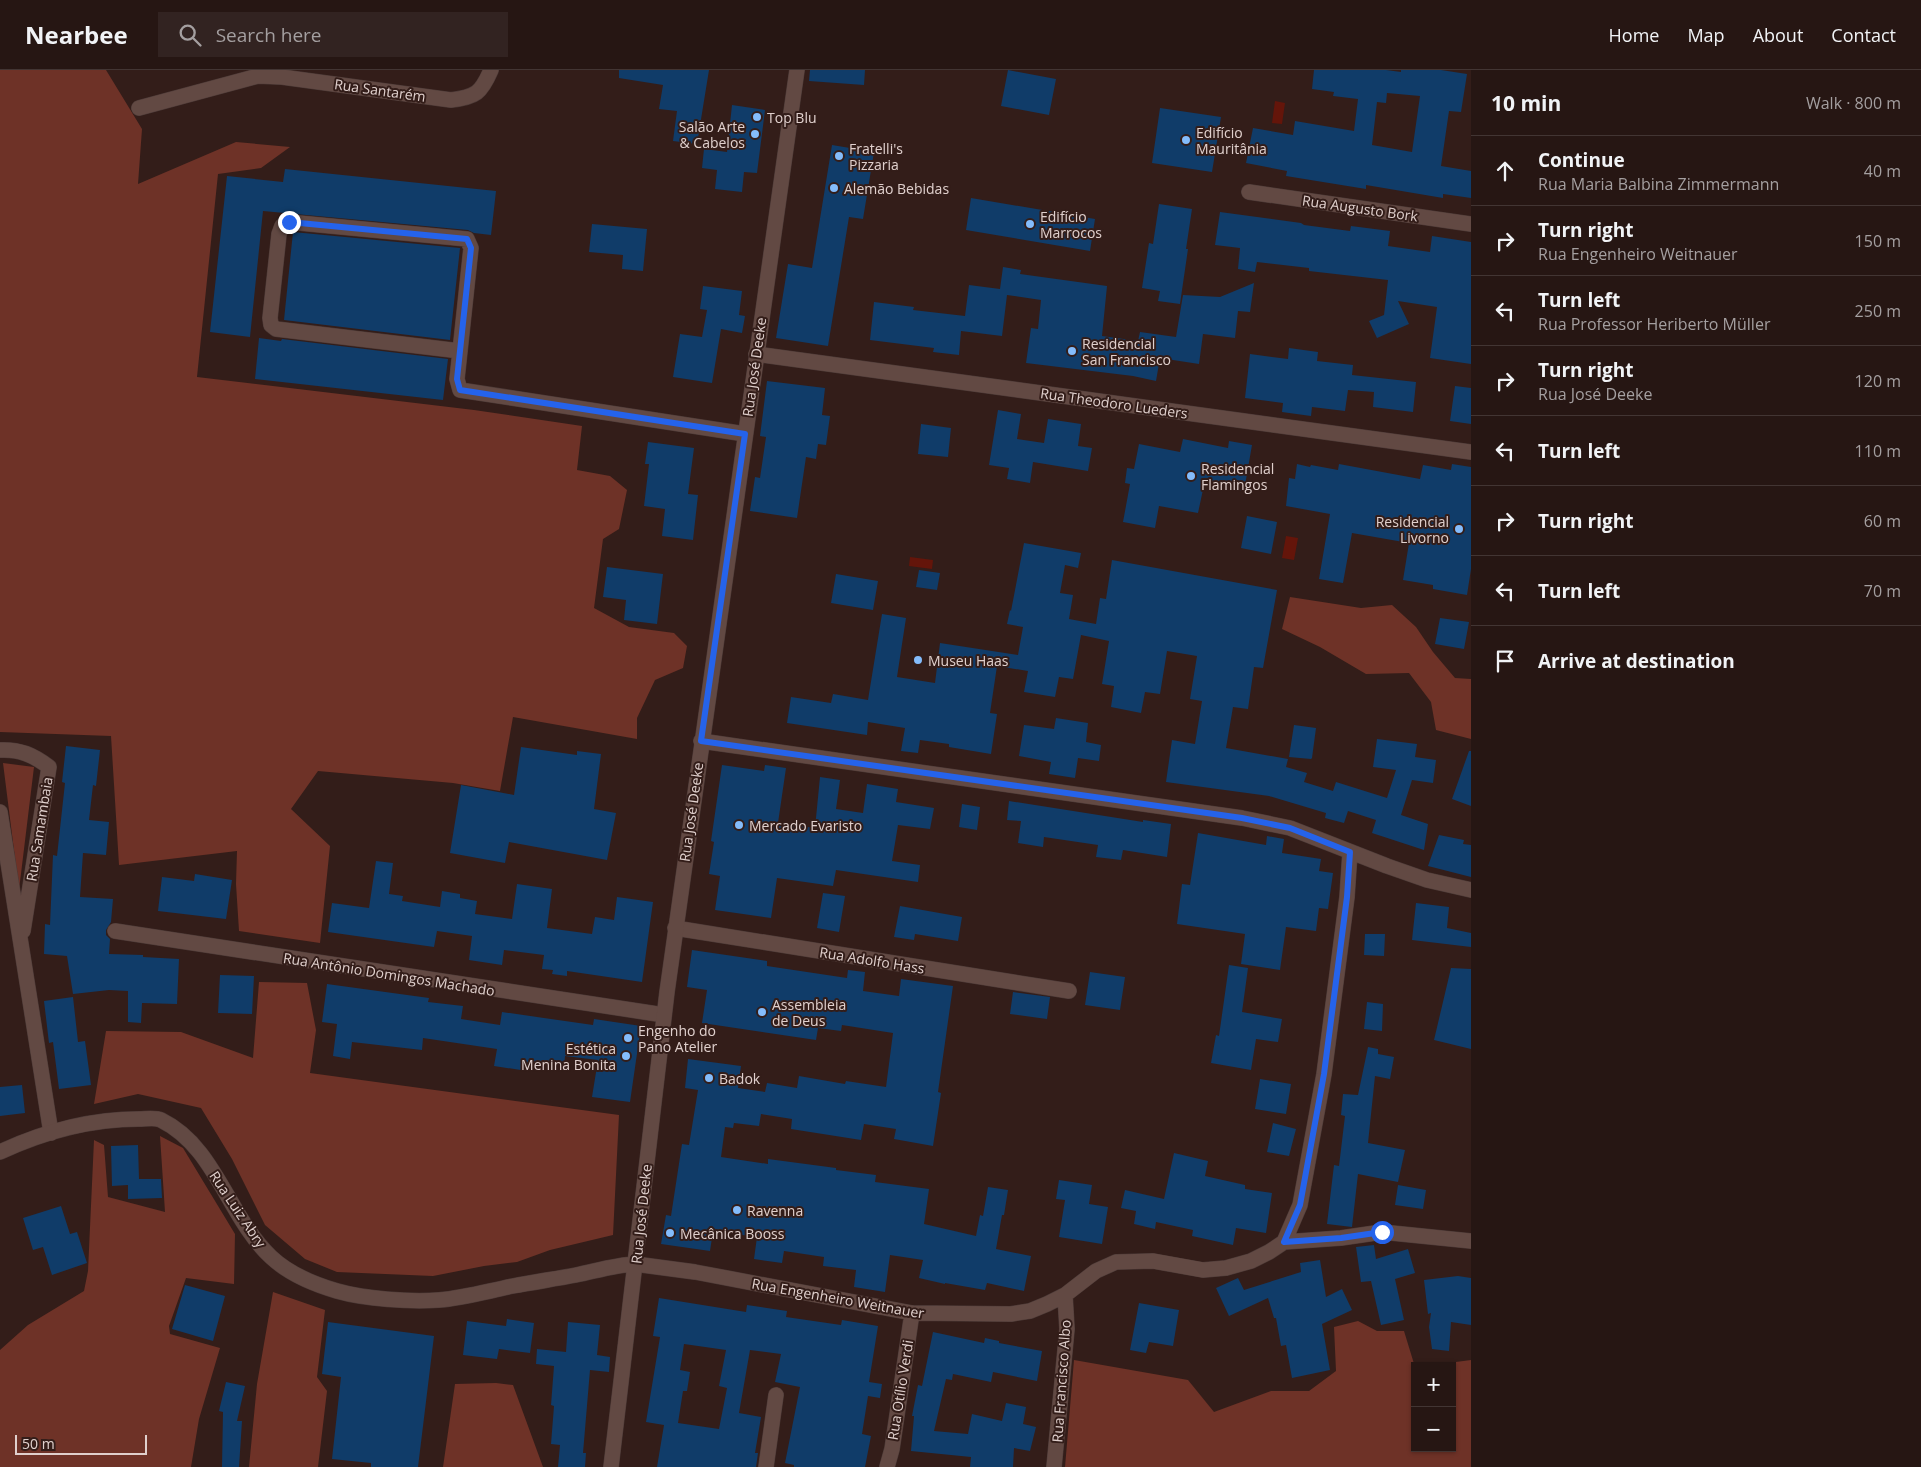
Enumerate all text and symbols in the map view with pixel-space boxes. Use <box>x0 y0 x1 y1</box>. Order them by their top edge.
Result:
search box <box>158 12 508 57</box>
text: Nearbee <box>25 18 128 51</box>
icon: search <box>176 21 204 49</box>
text: Search here <box>216 22 322 48</box>
text: Home <box>1609 23 1659 47</box>
text: Map <box>1687 23 1725 47</box>
text: About <box>1753 23 1803 47</box>
text: Contact <box>1831 23 1896 47</box>
street label: Rua Santarém <box>333 74 427 106</box>
text: 10 min <box>1491 89 1561 117</box>
text: Walk · 800 m <box>1806 92 1901 114</box>
place label: Top Blu <box>767 108 817 127</box>
marker: Top Blu <box>751 111 763 123</box>
place label: Salão Arte & Cabelos <box>679 117 745 152</box>
place label: Edifício Mauritânia <box>1196 123 1267 158</box>
marker: Salão Arte & Cabelos <box>749 128 761 140</box>
marker: Edifício Mauritânia <box>1180 134 1192 146</box>
place label: Fratelli's Pizzaria <box>849 139 903 174</box>
text: Continue <box>1538 147 1625 173</box>
marker: Fratelli's Pizzaria <box>833 150 845 162</box>
icon: ahead <box>1491 157 1519 185</box>
text: 40 m <box>1864 160 1901 182</box>
text: Rua Maria Balbina Zimmermann <box>1538 173 1779 195</box>
place label: Alemão Bebidas <box>844 179 949 198</box>
marker: Alemão Bebidas <box>828 182 840 194</box>
street label: Rua Augusto Bork <box>1301 190 1420 226</box>
place label: Edifício Marrocos <box>1040 207 1102 242</box>
route end <box>278 211 301 234</box>
text: Turn right <box>1538 217 1633 243</box>
marker: Edifício Marrocos <box>1024 218 1036 230</box>
icon: right <box>1491 227 1519 255</box>
text: 150 m <box>1855 230 1901 252</box>
text: Rua Engenheiro Weitnauer <box>1538 243 1738 265</box>
text: Turn left <box>1538 287 1620 313</box>
icon: left <box>1491 297 1519 325</box>
text: 250 m <box>1855 300 1901 322</box>
text: Rua Professor Heriberto Müller <box>1538 313 1770 335</box>
street label: Rua José Deeke <box>738 316 770 418</box>
place label: Residencial San Francisco <box>1082 334 1171 369</box>
marker: Residencial San Francisco <box>1066 345 1078 357</box>
text: Turn right <box>1538 357 1633 383</box>
icon: right <box>1491 367 1519 395</box>
text: 120 m <box>1855 370 1901 392</box>
street label: Rua Theodoro Lueders <box>1039 383 1189 423</box>
text: Rua José Deeke <box>1538 383 1652 405</box>
icon: left <box>1491 437 1519 465</box>
text: Turn left <box>1538 438 1620 464</box>
text: 110 m <box>1855 440 1901 462</box>
place label: Residencial Flamingos <box>1201 459 1274 494</box>
marker: Residencial Flamingos <box>1185 470 1197 482</box>
icon: right <box>1491 507 1519 535</box>
text: Turn right <box>1538 508 1633 534</box>
text: 60 m <box>1864 510 1901 532</box>
place label: Residencial Livorno <box>1376 512 1449 547</box>
marker: Residencial Livorno <box>1453 523 1465 535</box>
icon: left <box>1491 577 1519 605</box>
text: Turn left <box>1538 578 1620 604</box>
text: 70 m <box>1864 580 1901 602</box>
icon: arrive <box>1491 647 1519 675</box>
text: Arrive at destination <box>1538 648 1735 674</box>
place label: Museu Haas <box>928 651 1009 670</box>
marker: Museu Haas <box>912 654 924 666</box>
street label: Rua José Deeke <box>675 761 707 863</box>
street label: Rua Samambaia <box>21 775 57 883</box>
place label: Mercado Evaristo <box>749 816 862 835</box>
marker: Mercado Evaristo <box>733 819 745 831</box>
street label: Rua Adolfo Hass <box>818 942 926 978</box>
street label: Rua Antônio Domingos Machado <box>282 948 496 1000</box>
place label: Assembleia de Deus <box>772 995 846 1030</box>
marker: Assembleia de Deus <box>756 1006 768 1018</box>
place label: Engenho do Pano Atelier <box>638 1021 717 1056</box>
marker: Engenho do Pano Atelier <box>622 1032 634 1044</box>
place label: Estética Menina Bonita <box>521 1039 616 1074</box>
marker: Estética Menina Bonita <box>620 1050 632 1062</box>
place label: Badok <box>719 1069 761 1088</box>
marker: Badok <box>703 1072 715 1084</box>
street label: Rua José Deeke <box>626 1163 656 1265</box>
street label: Rua Luiz Abry <box>205 1167 271 1252</box>
place label: Ravenna <box>747 1201 803 1220</box>
marker: Ravenna <box>731 1204 743 1216</box>
route start <box>1371 1221 1394 1244</box>
place label: Mecânica Booss <box>680 1224 785 1243</box>
marker: Mecânica Booss <box>664 1227 676 1239</box>
street label: Rua Engenheiro Weitnauer <box>750 1273 926 1323</box>
street label: Rua Francisco Albo <box>1047 1319 1075 1443</box>
street label: Rua Otílio Verdi <box>883 1339 917 1441</box>
map controls <box>1411 1362 1456 1452</box>
button: + <box>1411 1362 1456 1407</box>
button: − <box>1411 1407 1456 1452</box>
scale bar <box>15 1432 148 1455</box>
text: 50 m <box>22 1434 55 1453</box>

